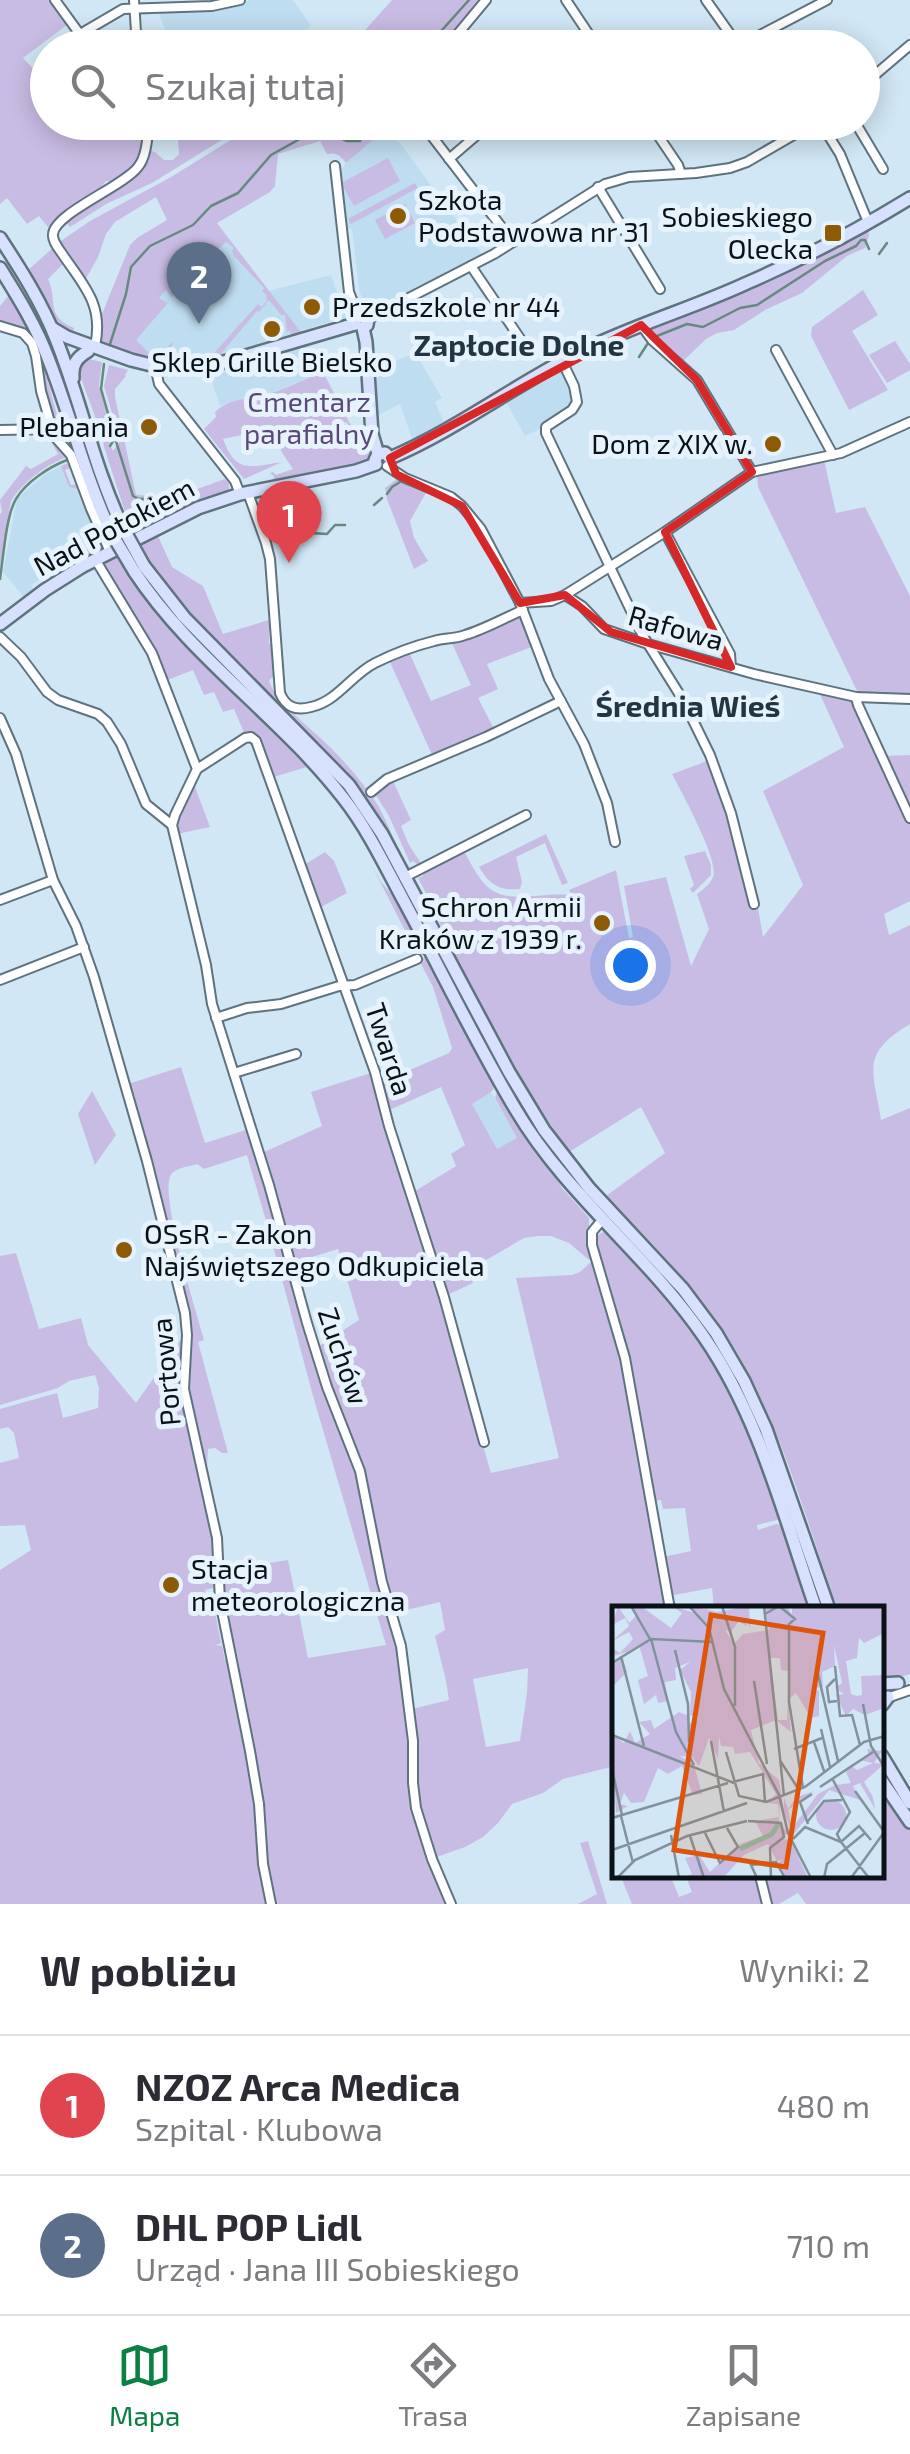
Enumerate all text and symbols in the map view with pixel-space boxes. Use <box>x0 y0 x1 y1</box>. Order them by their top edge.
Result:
search box <box>30 30 880 140</box>
icon: search <box>65 58 120 113</box>
text: Szukaj tutaj <box>145 62 346 108</box>
place label: Szkoła Podstawowa nr 31 <box>418 182 650 248</box>
place label: Sobieskiego Olecka <box>662 199 813 265</box>
marker: Szkoła Podstawowa nr 31 <box>387 205 409 227</box>
marker: Sobieskiego Olecka <box>822 222 844 244</box>
pin: 2 <box>166 242 232 324</box>
place label: Przedszkole nr 44 <box>332 289 561 323</box>
marker: Przedszkole nr 44 <box>301 296 323 318</box>
marker: Sklep Grille Bielsko <box>261 318 283 340</box>
district label: Zapłocie Dolne <box>413 326 625 362</box>
place label: Sklep Grille Bielsko <box>151 344 393 378</box>
park label: Cmentarz parafialny <box>244 384 374 450</box>
place label: Plebania <box>19 409 129 443</box>
marker: Plebania <box>138 416 160 438</box>
place label: Dom z XIX w. <box>591 426 753 460</box>
marker: Dom z XIX w. <box>762 433 784 455</box>
street label: Nad Potokiem <box>27 470 200 583</box>
pin: 1 <box>256 480 322 563</box>
street label: Rafowa <box>625 597 728 657</box>
district label: Średnia Wieś <box>595 687 781 723</box>
place label: Schron Armii Kraków z 1939 r. <box>379 889 582 955</box>
marker: Schron Armii Kraków z 1939 r. <box>591 912 613 934</box>
your location <box>605 940 656 991</box>
street label: Twarda <box>359 998 421 1099</box>
place label: OSsR - Zakon Najświętszego Odkupiciela <box>144 1216 485 1282</box>
marker: OSsR - Zakon Najświętszego Odkupiciela <box>113 1239 135 1261</box>
street label: Zuchów <box>311 1303 376 1409</box>
street label: Portowa <box>143 1317 187 1428</box>
place label: Stacja meteorologiczna <box>191 1551 405 1617</box>
marker: Stacja meteorologiczna <box>160 1574 182 1596</box>
inset map <box>612 1606 885 1879</box>
text: W pobliżu <box>40 1944 237 1994</box>
text: Wyniki: 2 <box>739 1950 870 1988</box>
text: NZOZ Arca Medica <box>135 2063 460 2109</box>
text: 1 <box>66 2086 79 2124</box>
text: 480 m <box>776 2086 870 2124</box>
text: Szpital · Klubowa <box>135 2109 383 2147</box>
text: DHL POP Lidl <box>135 2203 362 2249</box>
text: 2 <box>63 2226 82 2264</box>
text: 710 m <box>786 2226 870 2264</box>
text: Urząd · Jana III Sobieskiego <box>135 2249 520 2287</box>
tab: Mapa <box>109 2338 180 2432</box>
tab: Trasa <box>398 2338 468 2432</box>
tab: Zapisane <box>686 2338 801 2432</box>

